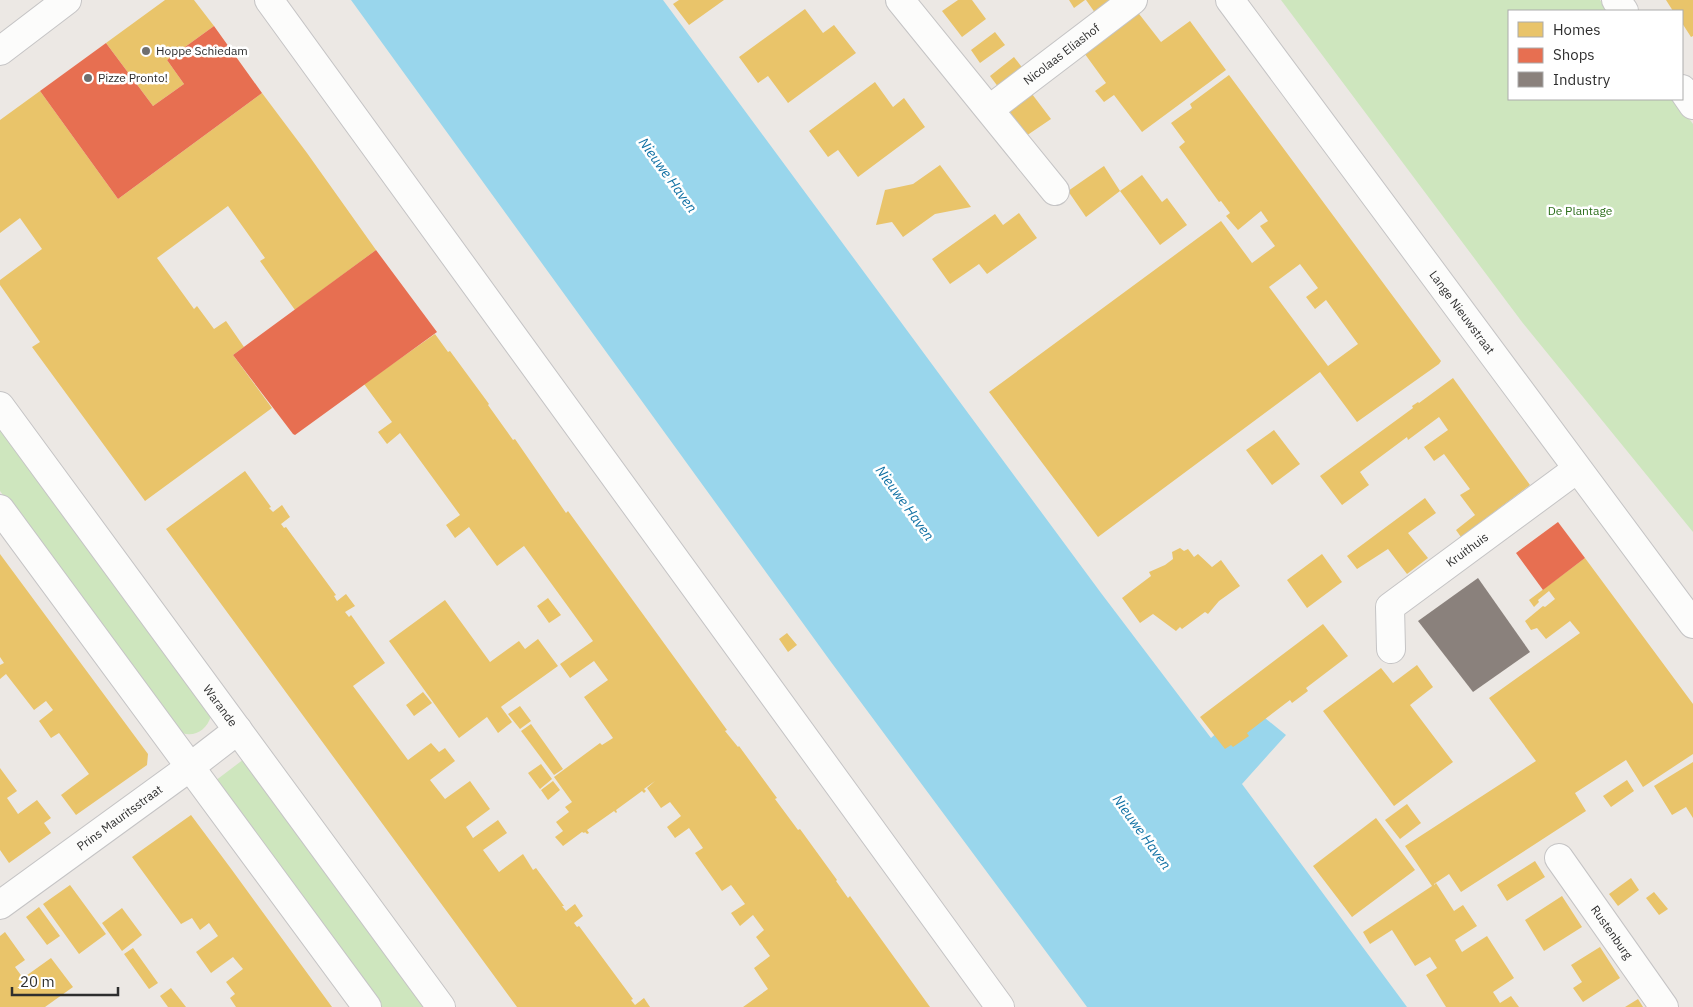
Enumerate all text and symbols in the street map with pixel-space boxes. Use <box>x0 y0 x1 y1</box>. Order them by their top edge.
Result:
legend <box>1508 10 1683 100</box>
street label: Nicolaas Eliashof <box>1020 20 1102 88</box>
text: Homes <box>1553 20 1601 39</box>
place label: Hoppe Schiedam <box>156 43 248 58</box>
marker: Hoppe Schiedam <box>140 45 152 57</box>
text: Shops <box>1553 45 1595 64</box>
place label: Pizze Pronto! <box>98 70 168 85</box>
text: Industry <box>1553 70 1611 89</box>
marker: Pizze Pronto! <box>82 72 94 84</box>
water label: Nieuwe Haven <box>635 134 701 216</box>
park label: De Plantage <box>1548 203 1613 218</box>
street label: Lange Nieuwstraat <box>1426 267 1498 357</box>
water label: Nieuwe Haven <box>872 462 938 544</box>
street label: Kruithuis <box>1443 529 1491 570</box>
street label: Warande <box>200 682 241 730</box>
street label: Prins Mauritsstraat <box>74 782 165 854</box>
water label: Nieuwe Haven <box>1109 791 1175 873</box>
street label: Rustenburg <box>1588 902 1636 962</box>
scale bar <box>12 964 119 996</box>
text: 20 m <box>20 972 55 991</box>

